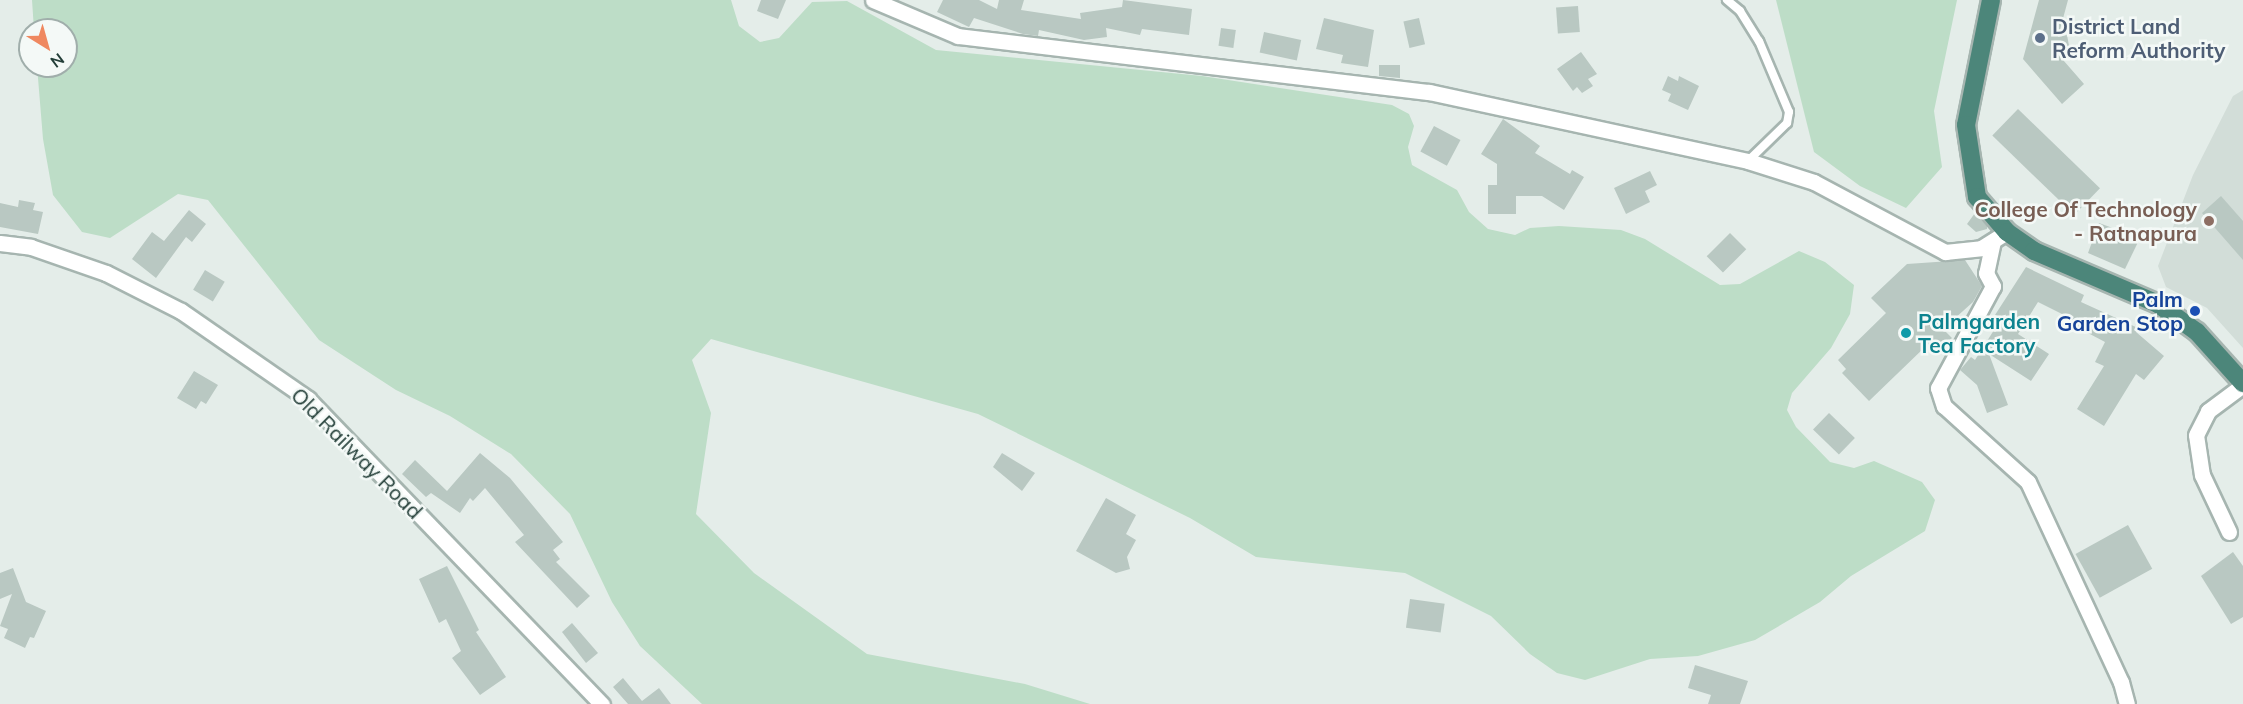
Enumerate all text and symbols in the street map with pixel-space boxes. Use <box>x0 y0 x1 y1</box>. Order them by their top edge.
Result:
place label: District Land Reform Authority <box>2052 13 2225 63</box>
north arrow <box>18 18 78 78</box>
marker: District Land Reform Authority <box>2033 31 2047 45</box>
text: N <box>47 49 68 72</box>
place label: College Of Technology - Ratnapura <box>1975 196 2197 246</box>
marker: College Of Technology - Ratnapura <box>2202 214 2216 228</box>
place label: Palm Garden Stop <box>2057 286 2183 336</box>
marker: Palm Garden Stop <box>2188 304 2202 318</box>
place label: Palmgarden Tea Factory <box>1918 308 2040 358</box>
marker: Palmgarden Tea Factory <box>1899 326 1913 340</box>
street label: Old Railway Road <box>286 382 428 524</box>

